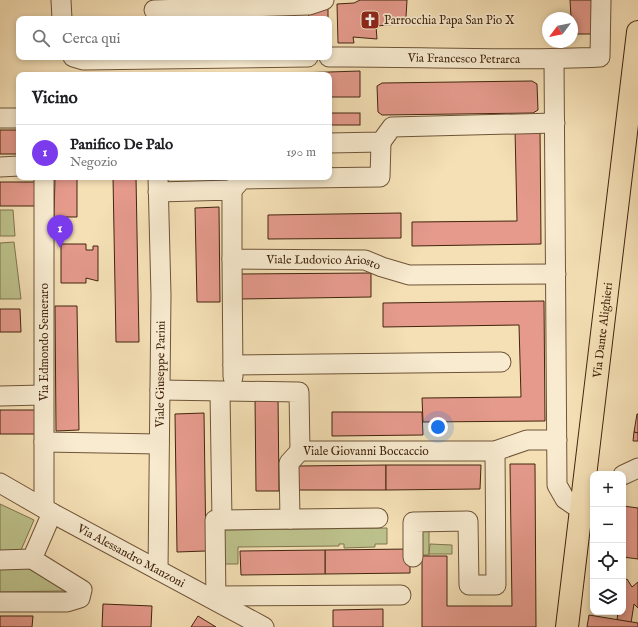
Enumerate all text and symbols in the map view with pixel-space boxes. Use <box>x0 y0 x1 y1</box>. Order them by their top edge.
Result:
church icon: Parrocchia Papa San Pio X <box>359 9 381 31</box>
north arrow <box>542 12 578 48</box>
place label: Parrocchia Papa San Pio X <box>384 13 515 29</box>
search box <box>16 16 332 60</box>
icon: search <box>30 27 52 49</box>
text: Cerca qui <box>62 29 121 48</box>
street label: Via Francesco Petrarca <box>407 50 521 67</box>
text: Vicino <box>32 88 78 109</box>
text: Panifico De Palo <box>70 135 173 154</box>
text: 1 <box>43 144 47 161</box>
text: 190 m <box>286 144 316 161</box>
text: Negozio <box>70 154 117 171</box>
pin: 1 <box>47 215 73 248</box>
street label: Viale Ludovico Ariosto <box>265 252 383 274</box>
street label: Via Edmondo Semeraro <box>37 282 52 402</box>
street label: Via Dante Alighieri <box>590 282 616 380</box>
street label: Viale Giuseppe Parini <box>153 321 169 428</box>
your location <box>428 417 448 437</box>
street label: Viale Giovanni Boccaccio <box>302 444 429 459</box>
map controls <box>590 471 626 615</box>
button: + <box>590 471 626 507</box>
button: − <box>590 507 626 543</box>
street label: Via Alessandro Manzoni <box>74 521 187 591</box>
button: locate <box>590 543 626 579</box>
button: layers <box>590 579 626 615</box>

